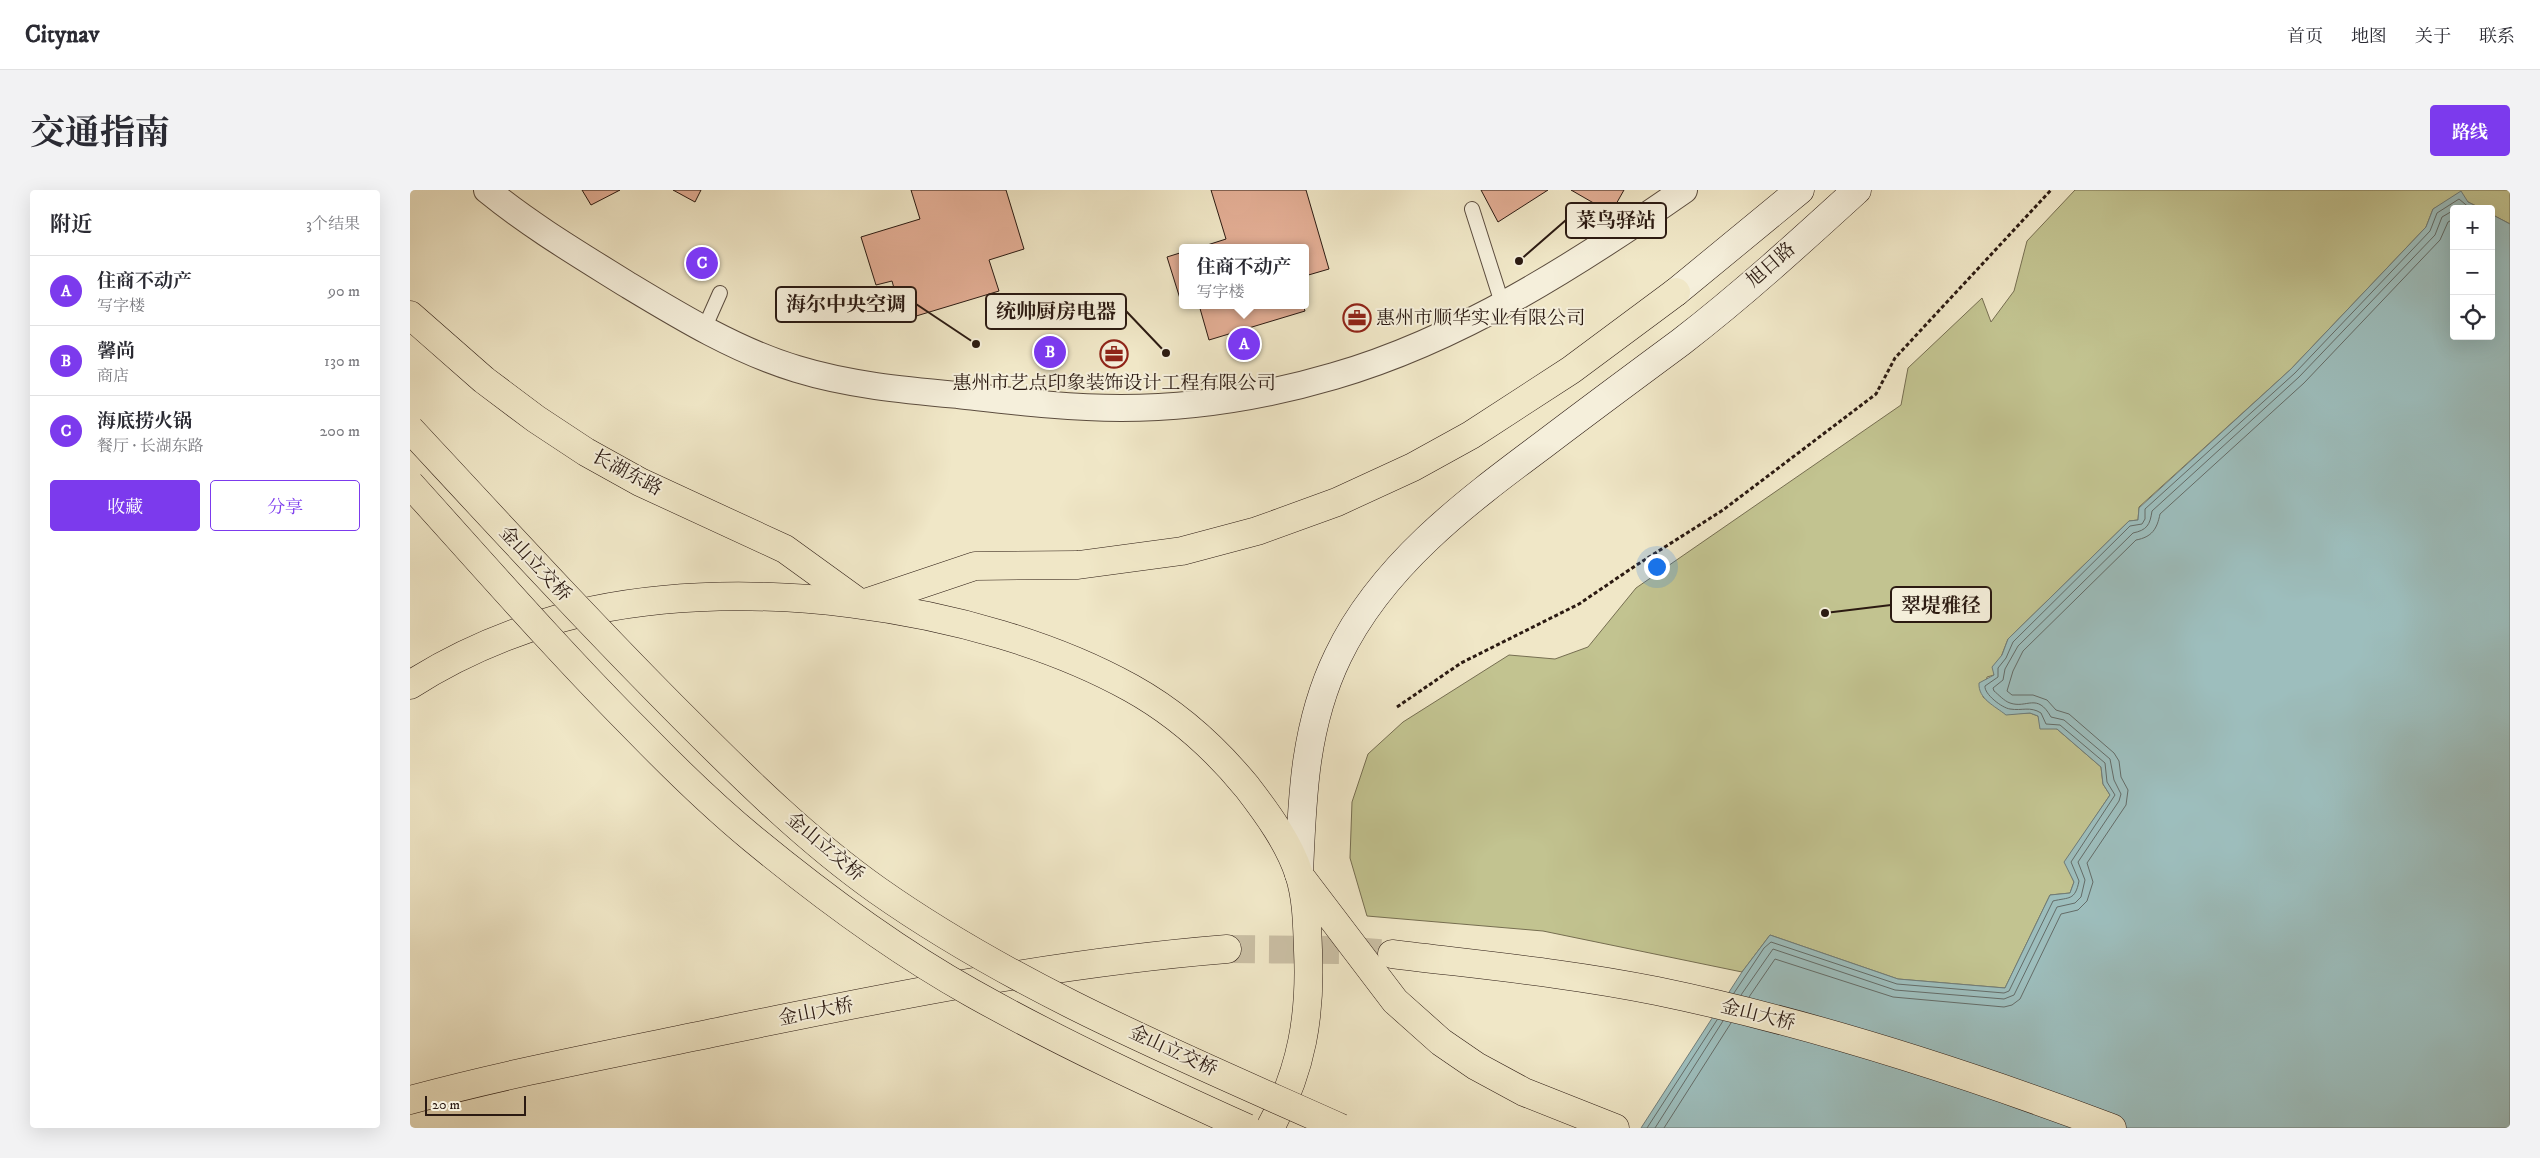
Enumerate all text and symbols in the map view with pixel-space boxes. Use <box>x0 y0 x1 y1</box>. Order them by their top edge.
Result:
text: Citynav <box>25 20 99 50</box>
text: 首页 <box>2287 26 2323 48</box>
text: 地图 <box>2351 26 2387 48</box>
text: 关于 <box>2415 26 2451 48</box>
text: 联系 <box>2479 26 2515 48</box>
button: 路线 <box>2430 105 2510 156</box>
text: 交通指南 <box>30 112 170 156</box>
callout: 菜鸟驿站 <box>1566 203 1666 238</box>
map controls <box>2450 205 2495 340</box>
button: + <box>2450 205 2495 250</box>
text: 菜鸟驿站 <box>1576 209 1656 234</box>
text: 附近 <box>50 212 92 238</box>
text: 3个结果 <box>306 214 360 234</box>
street label: 旭日路 <box>1742 238 1800 292</box>
pin: C <box>686 244 718 282</box>
popup <box>1179 244 1309 309</box>
button: − <box>2450 250 2495 295</box>
text: 住商不动产 <box>1196 256 1292 279</box>
text: 住商不动产 <box>97 270 192 293</box>
text: A <box>61 281 71 301</box>
text: 90 m <box>328 281 360 301</box>
text: 写字楼 <box>1196 282 1245 302</box>
callout: 海尔中央空调 <box>776 287 916 322</box>
text: 海尔中央空调 <box>786 293 906 318</box>
callout: 统帅厨房电器 <box>986 294 1126 329</box>
button: locate <box>2450 295 2495 340</box>
text: 写字楼 <box>97 296 145 316</box>
text: 统帅厨房电器 <box>996 300 1116 325</box>
office icon: 惠州市顺华实业有限公司 <box>1342 303 1372 333</box>
place label: 惠州市顺华实业有限公司 <box>1376 307 1585 330</box>
pin: A <box>1228 325 1260 363</box>
pin: B <box>1034 333 1066 371</box>
office icon: 惠州市艺点印象装饰设计工程有限公司 <box>1099 339 1129 369</box>
text: 馨尚 <box>97 340 135 363</box>
text: B <box>61 351 71 371</box>
text: 130 m <box>324 351 360 371</box>
text: 商店 <box>97 366 129 386</box>
place label: 惠州市艺点印象装饰设计工程有限公司 <box>952 372 1276 395</box>
text: 海底捞火锅 <box>97 410 192 433</box>
text: C <box>61 421 71 441</box>
text: 200 m <box>319 421 360 441</box>
text: 餐厅 · 长湖东路 <box>97 436 204 456</box>
street label: 长湖东路 <box>588 445 666 501</box>
button: 收藏 <box>50 480 200 531</box>
button: 分享 <box>210 480 360 531</box>
street label: 金山立交桥 <box>494 521 576 607</box>
your location <box>1644 554 1670 580</box>
callout: 翠堤雅径 <box>1891 587 1991 622</box>
text: 翠堤雅径 <box>1901 594 1981 619</box>
street label: 金山立交桥 <box>781 808 869 886</box>
street label: 金山大桥 <box>776 993 856 1031</box>
street label: 金山大桥 <box>1718 995 1798 1035</box>
street label: 金山立交桥 <box>1125 1020 1221 1082</box>
scale bar <box>425 1093 526 1116</box>
text: 20 m <box>432 1096 460 1114</box>

